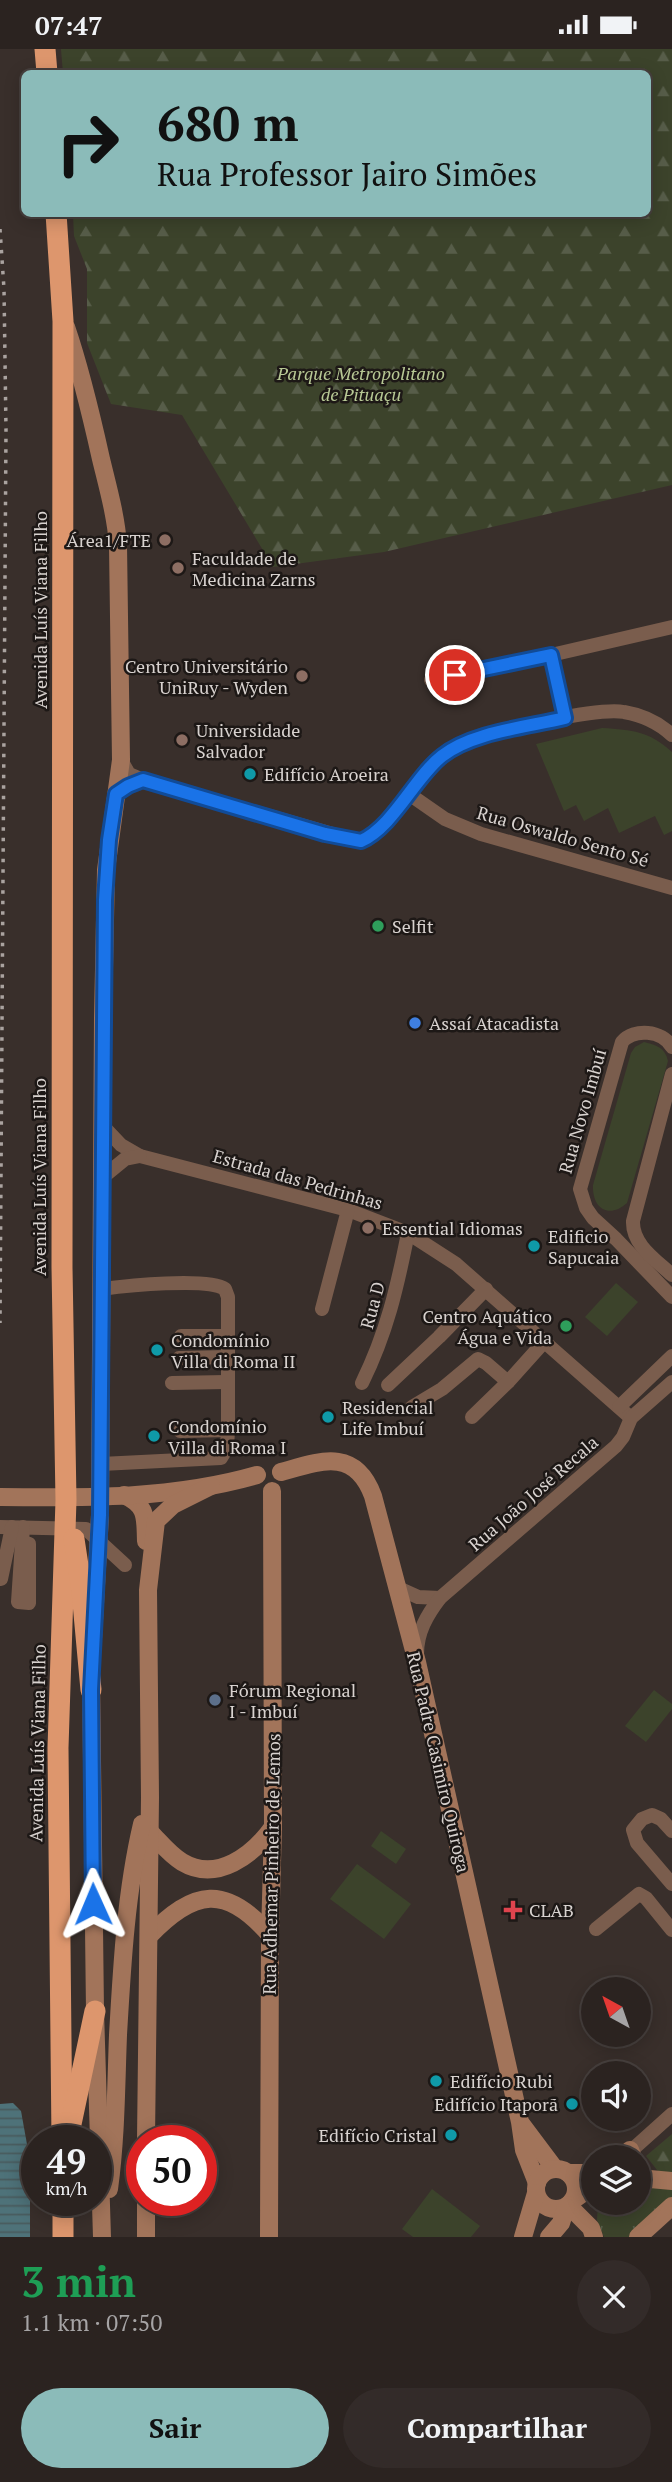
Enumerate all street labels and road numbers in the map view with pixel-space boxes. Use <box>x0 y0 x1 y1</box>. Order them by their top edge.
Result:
street label: Avenida Luís Viana Filho <box>28 511 52 709</box>
street label: Rua Oswaldo Sento Sé <box>474 800 652 872</box>
street label: Rua Novo Imbuí <box>553 1045 611 1176</box>
street label: Avenida Luís Viana Filho <box>27 1078 51 1276</box>
street label: Estrada das Pedrinhas <box>210 1143 386 1215</box>
street label: Rua D <box>354 1279 390 1331</box>
street label: Rua João José Recala <box>463 1430 603 1556</box>
street label: Avenida Luís Viana Filho <box>23 1644 51 1842</box>
street label: Rua Padre Casimiro Quiroga <box>402 1649 476 1875</box>
street label: Rua Adhemar Pinheiro de Lemos <box>257 1733 285 1995</box>

